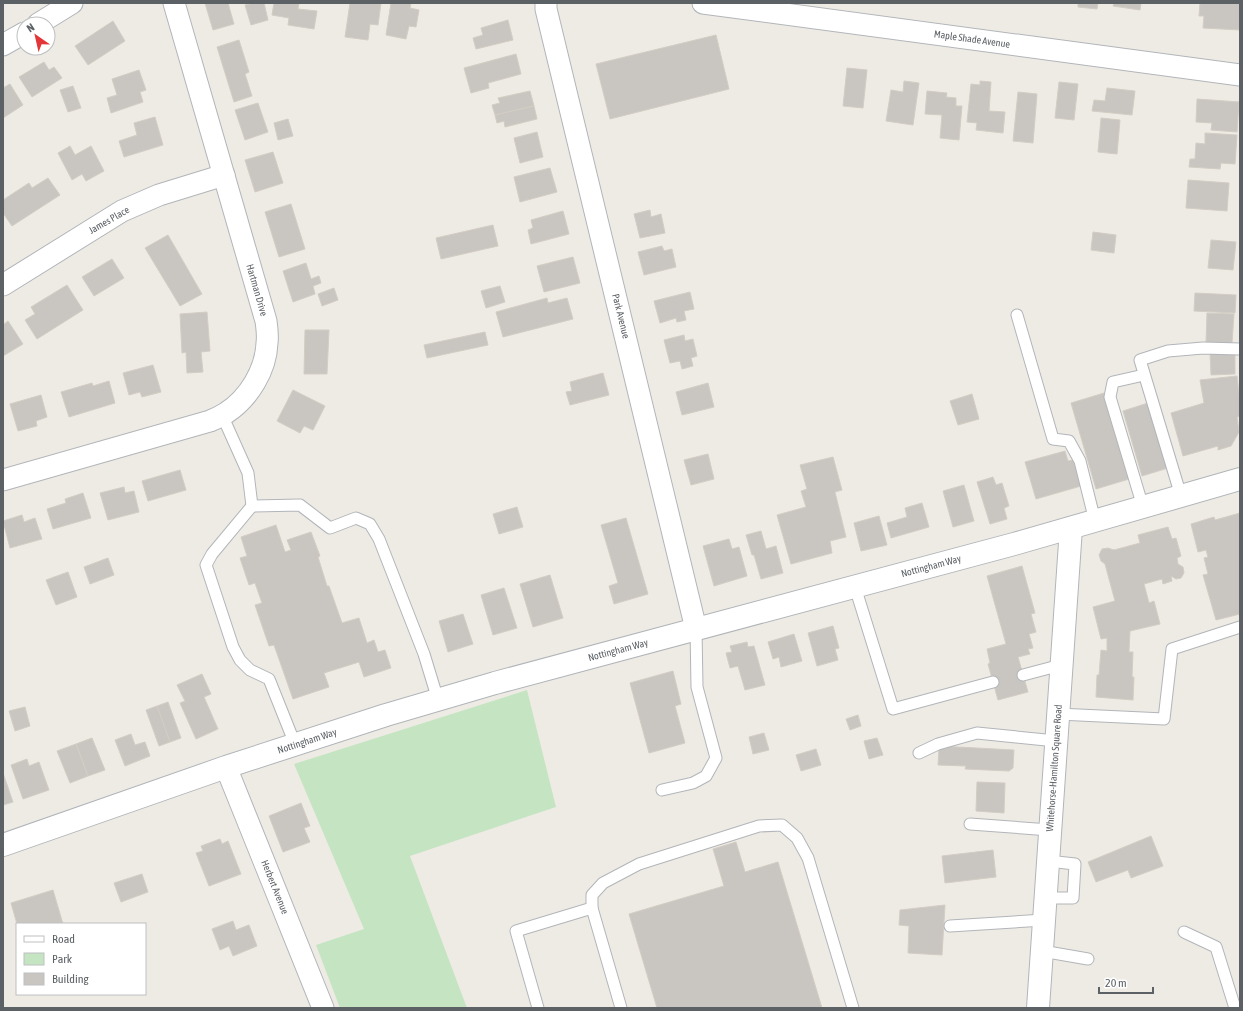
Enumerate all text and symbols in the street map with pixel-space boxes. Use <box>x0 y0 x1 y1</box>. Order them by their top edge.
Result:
north arrow <box>16 16 56 56</box>
text: N <box>24 21 36 35</box>
street label: Maple Shade Avenue <box>933 28 1011 50</box>
street label: James Place <box>87 204 132 236</box>
street label: Hartman Drive <box>244 263 270 318</box>
street label: Park Avenue <box>610 292 632 340</box>
street label: Nottingham Way <box>900 553 962 579</box>
street label: Nottingham Way <box>587 637 649 663</box>
street label: Whitehorse-Hamilton Square Road <box>1044 704 1064 832</box>
street label: Nottingham Way <box>276 726 338 756</box>
street label: Herbert Avenue <box>259 858 291 916</box>
legend <box>16 923 146 995</box>
text: Road <box>52 932 75 946</box>
text: Park <box>52 952 73 966</box>
scale bar <box>1099 969 1153 995</box>
text: Building <box>52 972 90 986</box>
text: 20 m <box>1105 976 1127 990</box>

